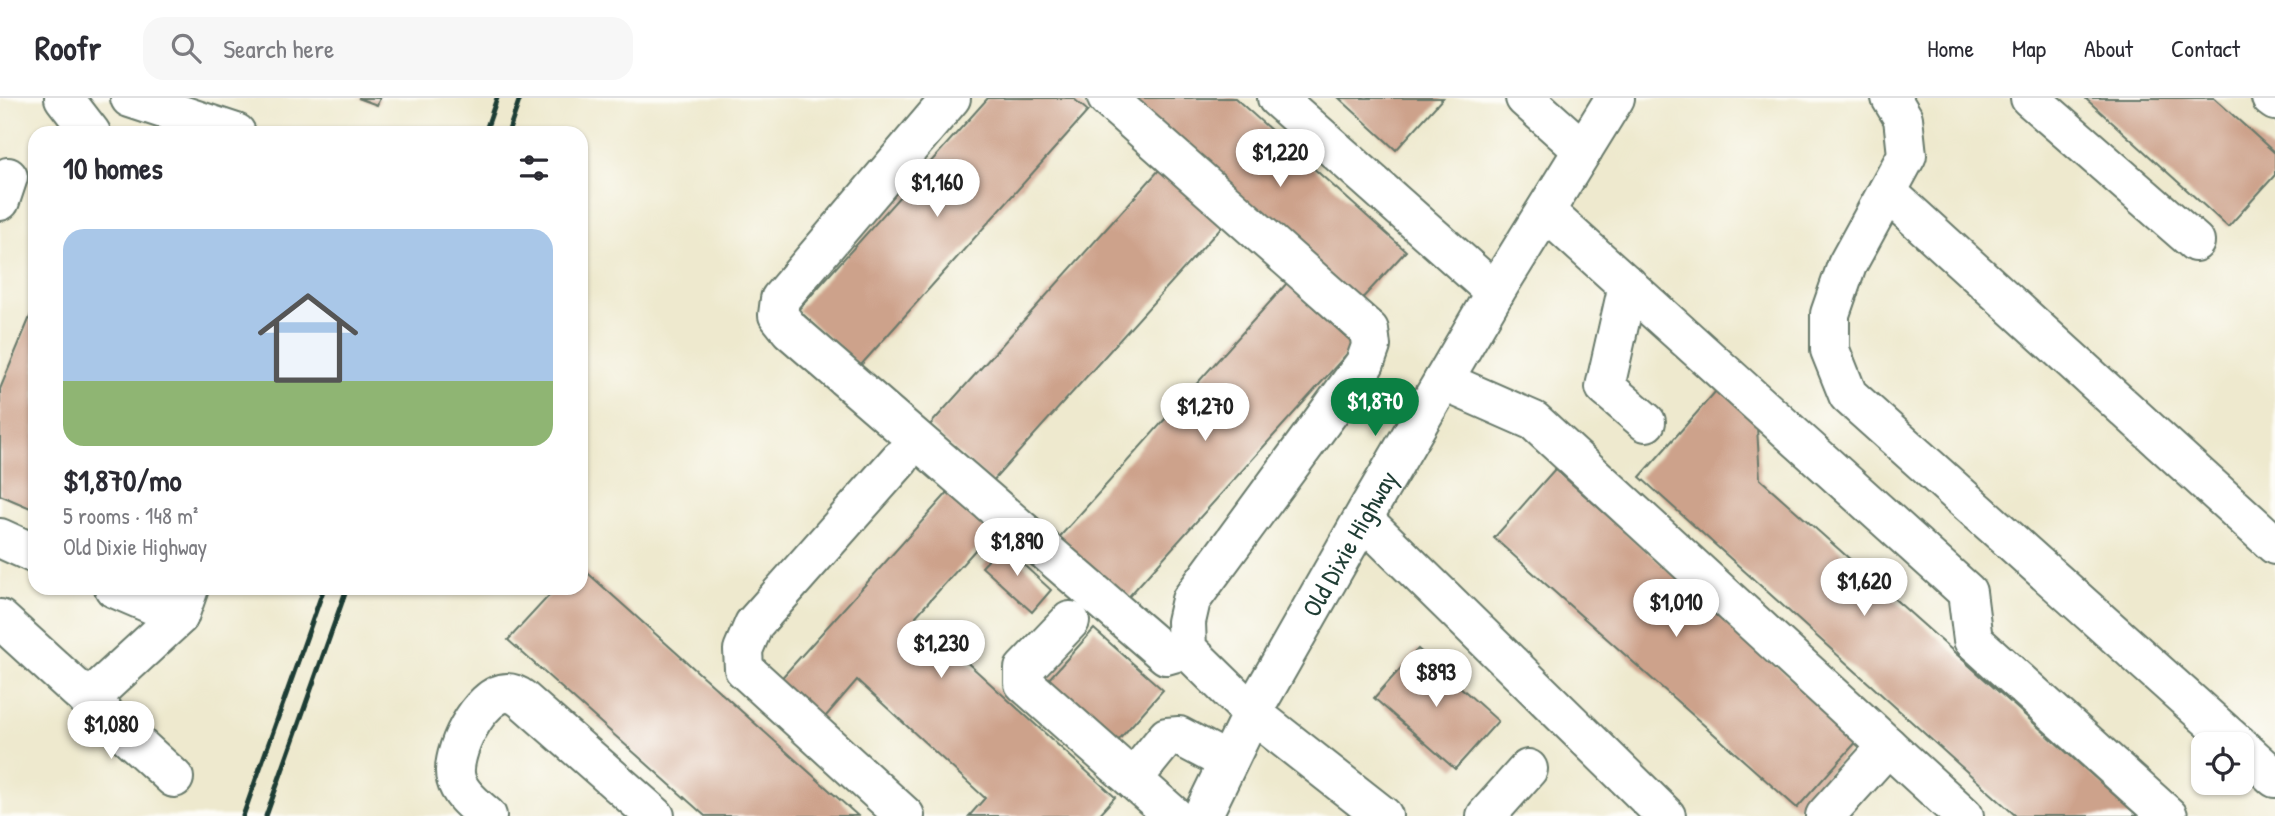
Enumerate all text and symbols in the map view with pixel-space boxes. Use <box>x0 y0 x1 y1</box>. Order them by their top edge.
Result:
search box <box>143 17 633 80</box>
text: Roofr <box>35 26 101 70</box>
icon: search <box>167 29 205 67</box>
text: Search here <box>223 31 334 66</box>
text: Home <box>1927 32 1974 64</box>
text: Map <box>2012 32 2046 64</box>
text: About <box>2084 32 2133 64</box>
text: Contact <box>2171 32 2240 64</box>
pin: $1,220 <box>1223 130 1337 189</box>
text: $1,220 <box>1252 136 1308 167</box>
text: 10 homes <box>63 148 163 188</box>
icon: filters <box>515 149 553 187</box>
pin: $1,160 <box>880 159 994 219</box>
text: $1,160 <box>911 166 963 197</box>
icon: home <box>245 275 371 401</box>
pin: $1,870 <box>1318 378 1432 438</box>
pin: $1,270 <box>1148 384 1262 443</box>
text: $1,870 <box>1347 385 1403 416</box>
text: $1,270 <box>1176 390 1234 421</box>
text: $1,870/mo <box>63 460 182 500</box>
street label: Old Dixie Highway <box>1293 464 1405 623</box>
text: 5 rooms · 148 m² <box>63 500 198 531</box>
pin: $1,890 <box>960 518 1074 578</box>
text: $1,890 <box>990 525 1044 556</box>
text: Old Dixie Highway <box>63 531 207 562</box>
pin: $1,620 <box>1807 559 1921 618</box>
text: $1,620 <box>1837 565 1891 596</box>
pin: $1,010 <box>1619 580 1733 639</box>
text: $1,010 <box>1649 586 1703 617</box>
pin: $1,230 <box>884 620 998 680</box>
text: $1,230 <box>913 627 969 658</box>
pin: $893 <box>1395 650 1477 709</box>
text: $893 <box>1416 656 1456 687</box>
pin: $1,080 <box>54 702 168 761</box>
text: $1,080 <box>83 708 139 739</box>
map controls <box>2191 732 2254 795</box>
button: locate <box>2191 732 2254 795</box>

